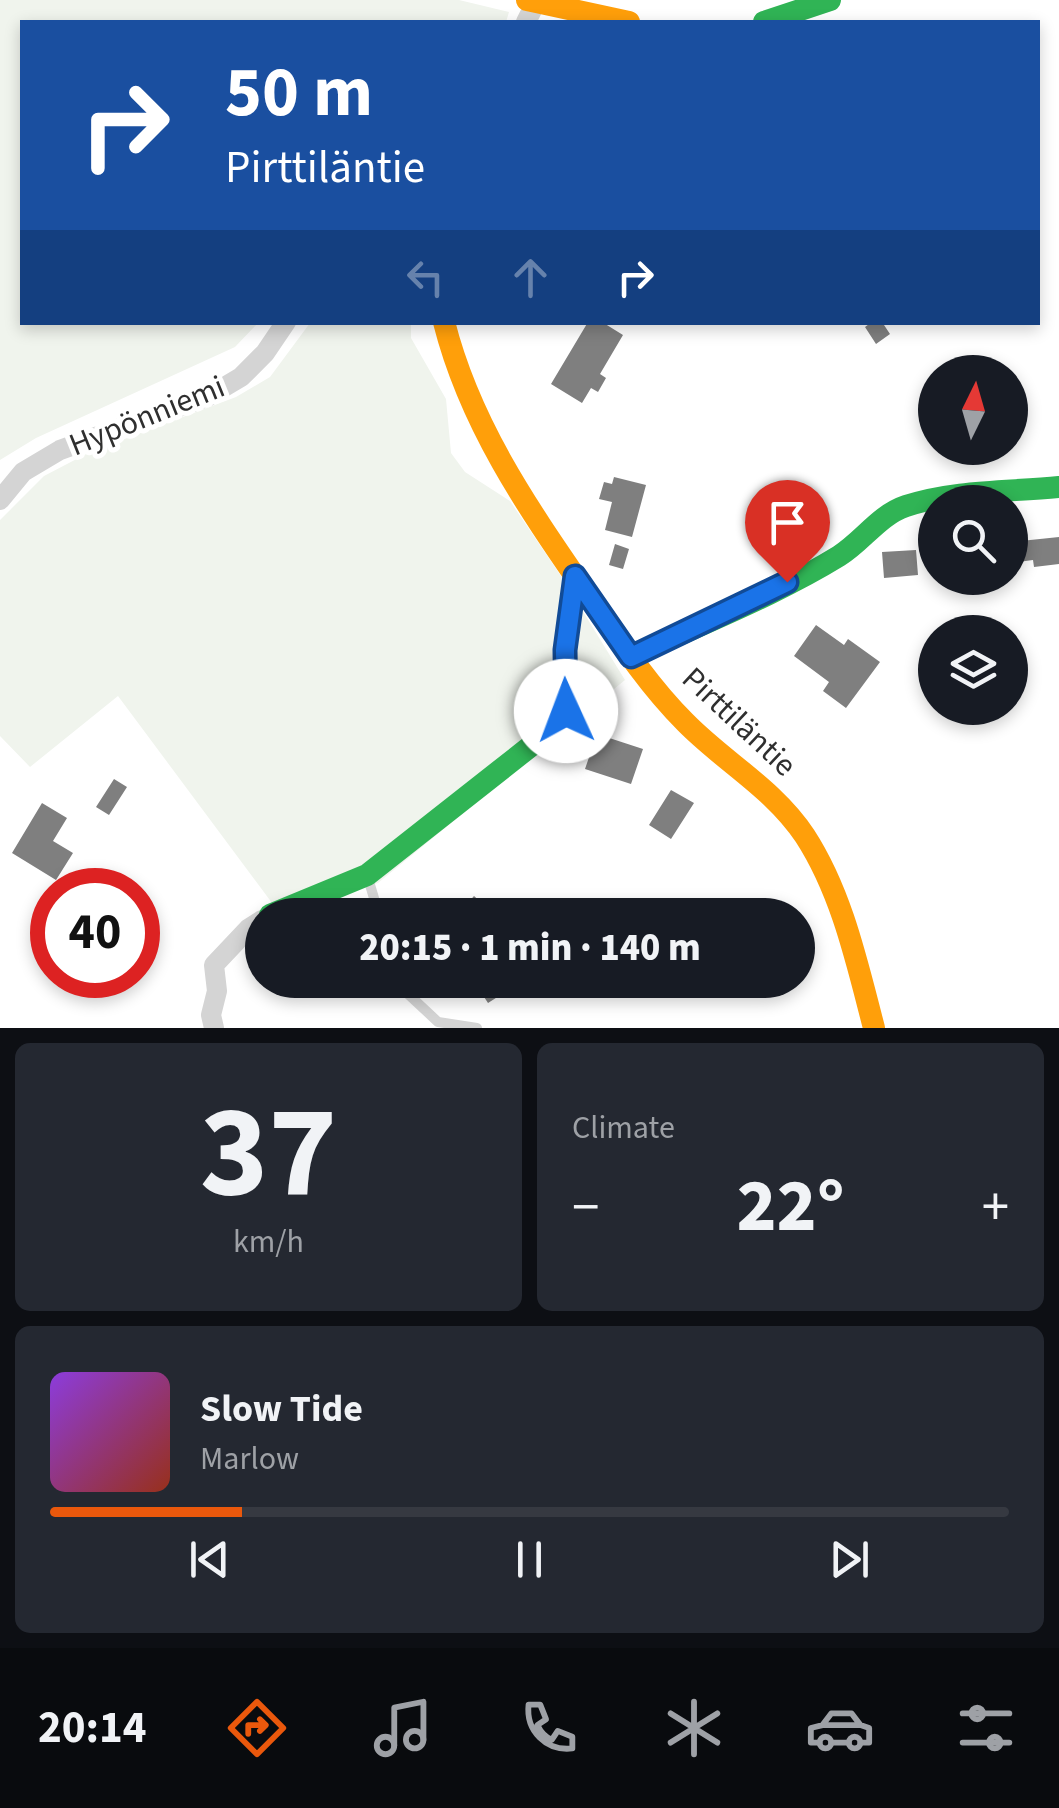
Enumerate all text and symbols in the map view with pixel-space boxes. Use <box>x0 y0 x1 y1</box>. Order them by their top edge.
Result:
text: 50 m <box>225 43 373 143</box>
icon: right <box>60 60 190 190</box>
text: Pirttiläntie <box>225 136 425 200</box>
icon: left <box>398 250 453 305</box>
icon: ahead <box>503 250 558 305</box>
icon: right <box>608 250 663 305</box>
north arrow <box>918 355 1028 465</box>
map controls <box>918 355 1028 725</box>
street label: Hypönniemi <box>62 364 232 468</box>
pin <box>745 480 830 583</box>
button: search <box>918 485 1028 595</box>
icon: arrive <box>760 495 815 550</box>
button: layers <box>918 615 1028 725</box>
street label: Pirttiläntie <box>671 657 807 787</box>
position arrow <box>514 659 618 763</box>
speed limit sign: 40 <box>30 868 160 998</box>
text: 20:15 · 1 min · 140 m <box>359 921 701 975</box>
text: 37 <box>200 1061 337 1246</box>
text: Climate <box>572 1105 675 1151</box>
text: 22° <box>737 1153 844 1260</box>
text: − <box>572 1169 599 1247</box>
text: + <box>982 1169 1009 1247</box>
text: km/h <box>233 1219 304 1265</box>
text: Slow Tide <box>200 1382 363 1436</box>
text: Marlow <box>200 1436 299 1482</box>
icon: previous <box>182 1532 237 1587</box>
icon: pause <box>502 1532 557 1587</box>
icon: next <box>822 1532 877 1587</box>
icon: directions <box>222 1693 292 1763</box>
icon: music <box>368 1693 438 1763</box>
icon: phone <box>514 1693 584 1763</box>
icon: climate <box>659 1693 729 1763</box>
icon: car <box>805 1693 875 1763</box>
icon: filters <box>951 1693 1021 1763</box>
text: 20:14 <box>38 1696 146 1760</box>

